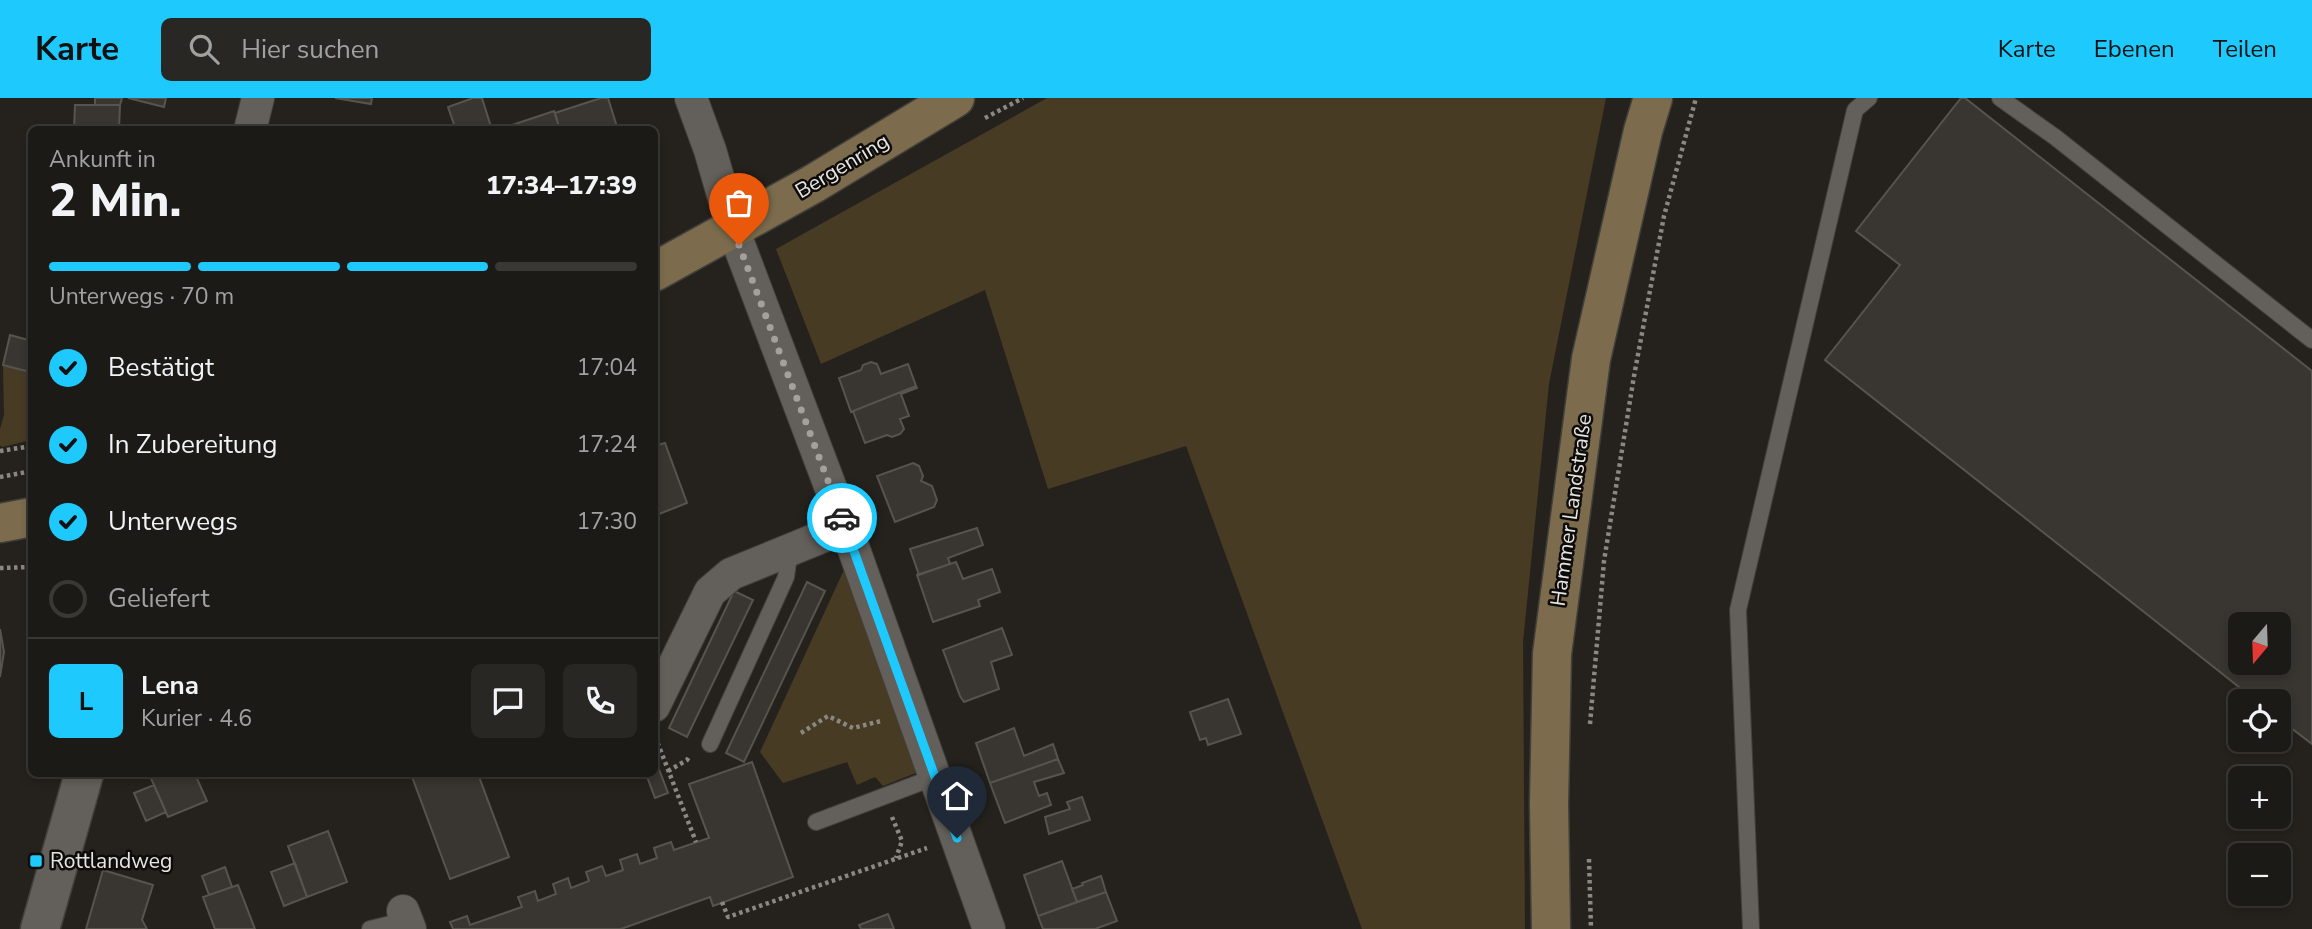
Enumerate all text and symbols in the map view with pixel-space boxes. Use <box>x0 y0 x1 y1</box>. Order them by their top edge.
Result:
search box <box>161 18 651 81</box>
text: Karte <box>35 27 119 72</box>
icon: search <box>185 30 223 68</box>
text: Hier suchen <box>241 32 379 67</box>
text: Karte <box>1998 33 2056 65</box>
text: Ebenen <box>2094 33 2175 65</box>
text: Teilen <box>2213 33 2277 65</box>
street label: Bergenring <box>790 127 894 205</box>
text: Ankunft in <box>49 144 156 175</box>
text: 17:34–17:39 <box>486 168 637 203</box>
text: 2 Min. <box>49 169 181 232</box>
pin <box>709 173 769 245</box>
icon: bag <box>720 184 758 222</box>
text: Unterwegs · 70 m <box>49 281 234 312</box>
icon: check <box>49 349 87 387</box>
text: Bestätigt <box>108 350 214 385</box>
text: 17:04 <box>577 352 637 383</box>
street label: Hammer Landstraße <box>1544 412 1598 608</box>
icon: check <box>49 426 87 464</box>
text: In Zubereitung <box>108 427 277 462</box>
text: 17:24 <box>577 429 637 460</box>
courier <box>807 483 877 553</box>
icon: car <box>823 499 861 537</box>
icon: check <box>49 503 87 541</box>
text: Unterwegs <box>108 504 238 539</box>
text: 17:30 <box>577 506 637 537</box>
text: Geliefert <box>108 581 209 616</box>
north arrow <box>2228 612 2291 676</box>
map controls <box>2228 612 2291 906</box>
button: chat <box>471 664 545 738</box>
button: phone <box>563 664 637 738</box>
text: Lena <box>141 668 199 703</box>
text: L <box>79 684 93 719</box>
button: locate <box>2228 689 2291 752</box>
text: Kurier · 4.6 <box>141 703 252 734</box>
pin <box>927 766 987 838</box>
button: + <box>2228 766 2291 829</box>
icon: home <box>938 777 976 815</box>
button: − <box>2228 843 2291 906</box>
place label: Rottlandweg <box>50 847 172 875</box>
marker: Rottlandweg <box>28 853 44 869</box>

